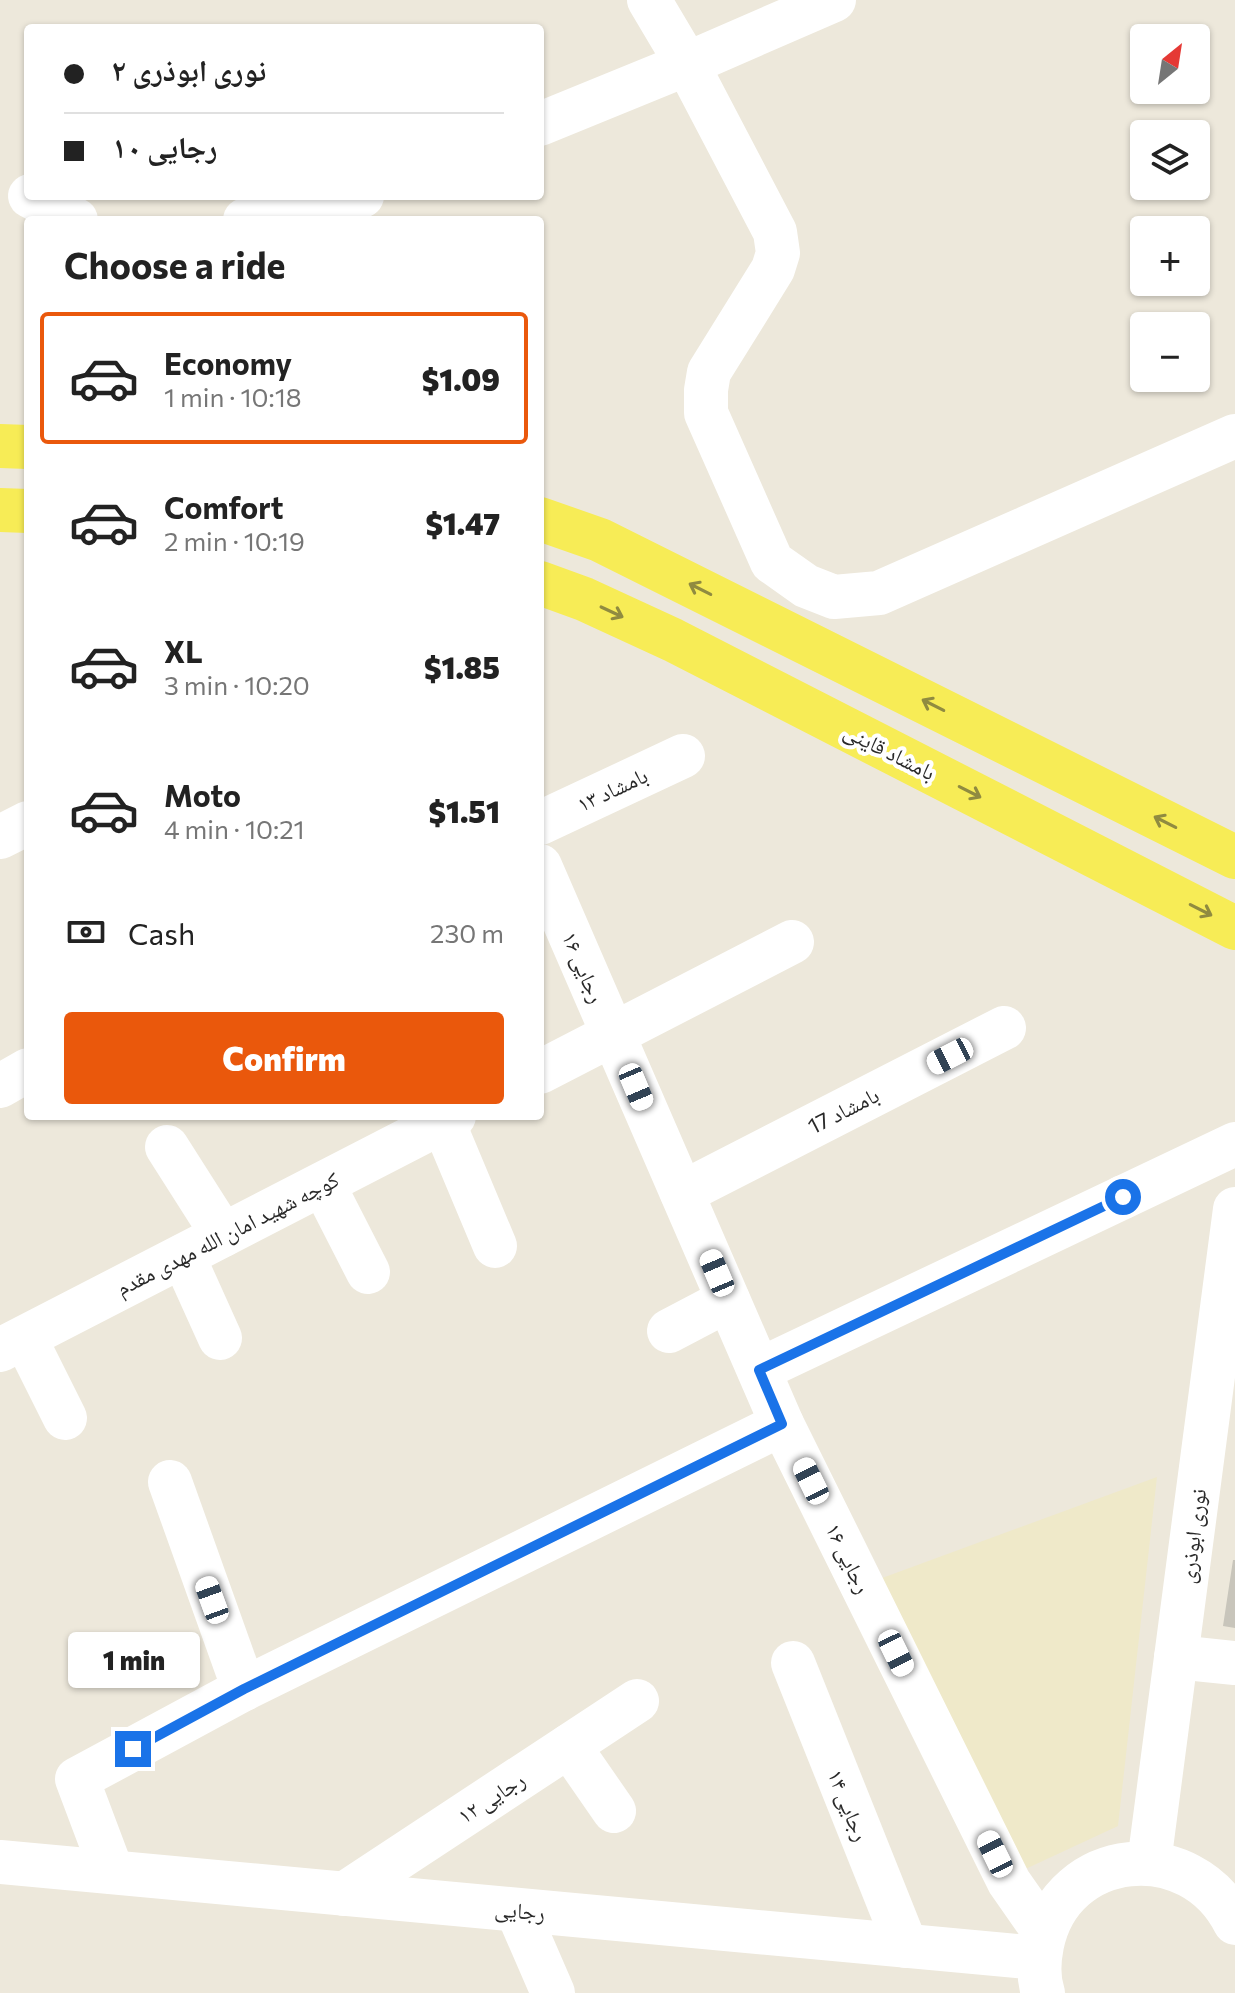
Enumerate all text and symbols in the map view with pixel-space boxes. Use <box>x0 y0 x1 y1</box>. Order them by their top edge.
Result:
north arrow <box>1130 24 1210 104</box>
map controls <box>1130 24 1210 392</box>
text: نوری ابوذری ۲ <box>112 50 266 87</box>
button: layers <box>1130 120 1210 200</box>
text: رجایی ۱۰ <box>112 127 217 164</box>
button: + <box>1130 216 1210 296</box>
text: Choose a ride <box>64 242 285 286</box>
button: − <box>1130 312 1210 392</box>
icon: car <box>68 342 140 414</box>
text: Economy <box>164 344 292 381</box>
text: $1.09 <box>422 360 500 397</box>
text: 1 min · 10:18 <box>164 381 302 412</box>
icon: car <box>68 486 140 558</box>
text: Comfort <box>164 488 283 525</box>
text: $1.47 <box>425 504 500 541</box>
text: 2 min · 10:19 <box>164 525 305 556</box>
one-way arrow <box>689 581 713 596</box>
one-way arrow <box>600 605 624 620</box>
icon: car <box>68 630 140 702</box>
text: XL <box>164 632 203 669</box>
text: $1.85 <box>424 648 500 685</box>
text: 3 min · 10:20 <box>164 669 310 700</box>
one-way arrow <box>921 697 945 713</box>
street label: بامشاد قاینی <box>839 716 940 786</box>
street label: بامشاد ۱۳ <box>572 761 652 817</box>
icon: car <box>68 774 140 846</box>
text: Moto <box>164 776 241 813</box>
one-way arrow <box>957 784 981 800</box>
text: $1.51 <box>429 792 500 829</box>
text: 4 min · 10:21 <box>164 813 305 844</box>
one-way arrow <box>1154 813 1178 829</box>
one-way arrow <box>1189 903 1212 919</box>
icon: cash <box>64 910 108 954</box>
text: Cash <box>128 914 195 951</box>
text: 230 m <box>430 917 504 948</box>
street label: رجایی ۱۶ <box>556 927 611 1007</box>
button: Confirm <box>64 1012 504 1104</box>
car <box>923 1034 977 1078</box>
car <box>616 1060 656 1114</box>
street label: بامشاد 17 <box>803 1081 883 1139</box>
street label: کوچه شهید امان الله مهدی مقدم <box>111 1165 344 1303</box>
route start <box>1105 1179 1141 1215</box>
car <box>697 1246 737 1300</box>
car <box>790 1454 832 1508</box>
street label: نوری ابوذری <box>1173 1487 1212 1585</box>
street label: رجایی ۱۶ <box>820 1519 878 1598</box>
car <box>193 1573 231 1627</box>
car <box>875 1626 917 1680</box>
callout: 1 min <box>67 1633 199 1689</box>
text: 1 min <box>103 1644 165 1675</box>
route end <box>115 1731 151 1767</box>
street label: رجایی ۱۲ <box>452 1765 530 1830</box>
street label: رجایی ۱۴ <box>822 1765 876 1845</box>
car <box>974 1827 1016 1881</box>
street label: رجایی <box>493 1894 546 1927</box>

